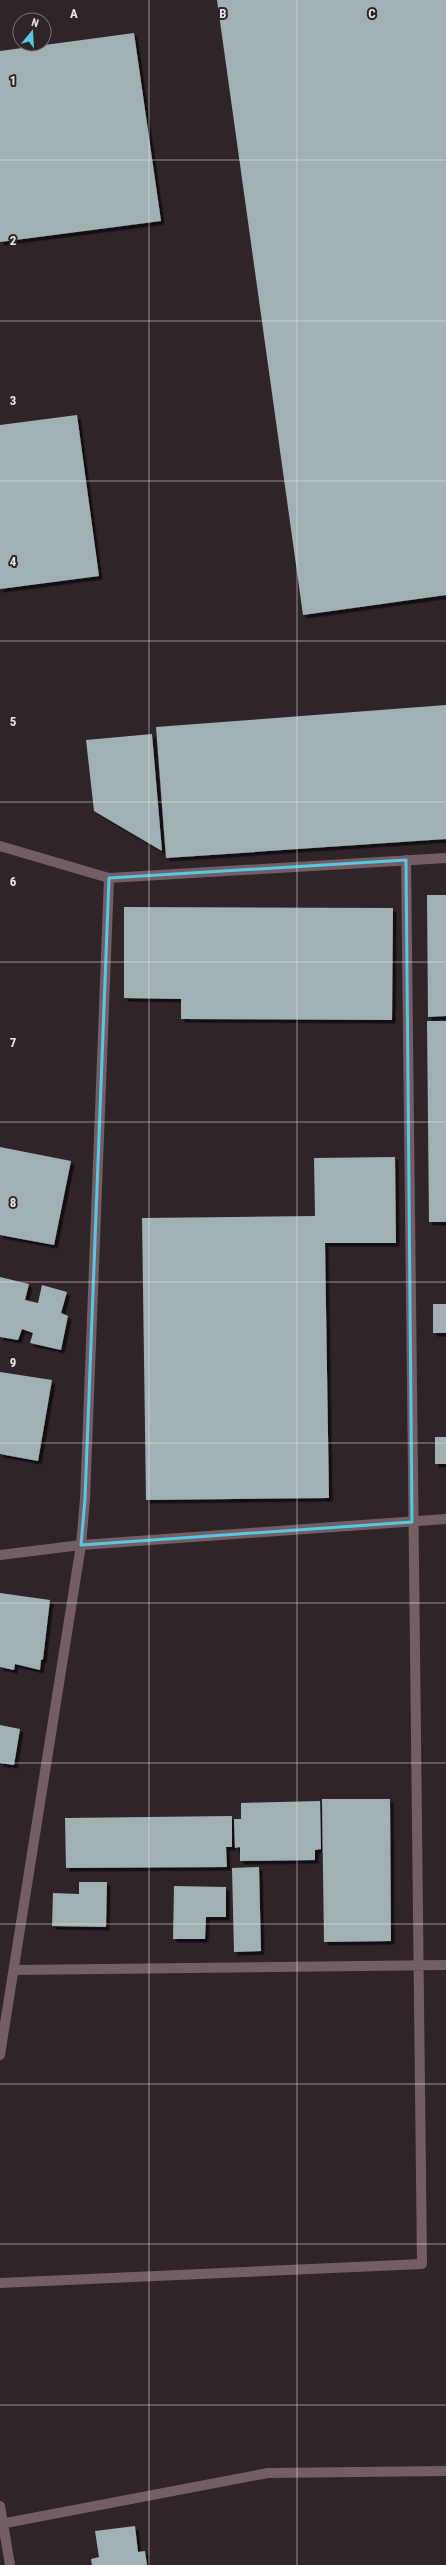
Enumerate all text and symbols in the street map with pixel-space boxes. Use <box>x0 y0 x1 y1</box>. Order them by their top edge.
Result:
text: A <box>70 6 78 21</box>
text: B <box>219 6 227 21</box>
text: C <box>368 6 376 21</box>
north arrow <box>12 12 52 52</box>
text: N <box>30 16 40 30</box>
text: 1 <box>10 73 16 88</box>
text: 2 <box>10 233 17 248</box>
text: 3 <box>10 393 16 408</box>
text: 4 <box>10 554 17 569</box>
text: 5 <box>10 714 17 729</box>
text: 6 <box>10 874 17 889</box>
text: 7 <box>10 1035 17 1050</box>
text: 8 <box>10 1195 16 1210</box>
text: 9 <box>10 1355 16 1370</box>

